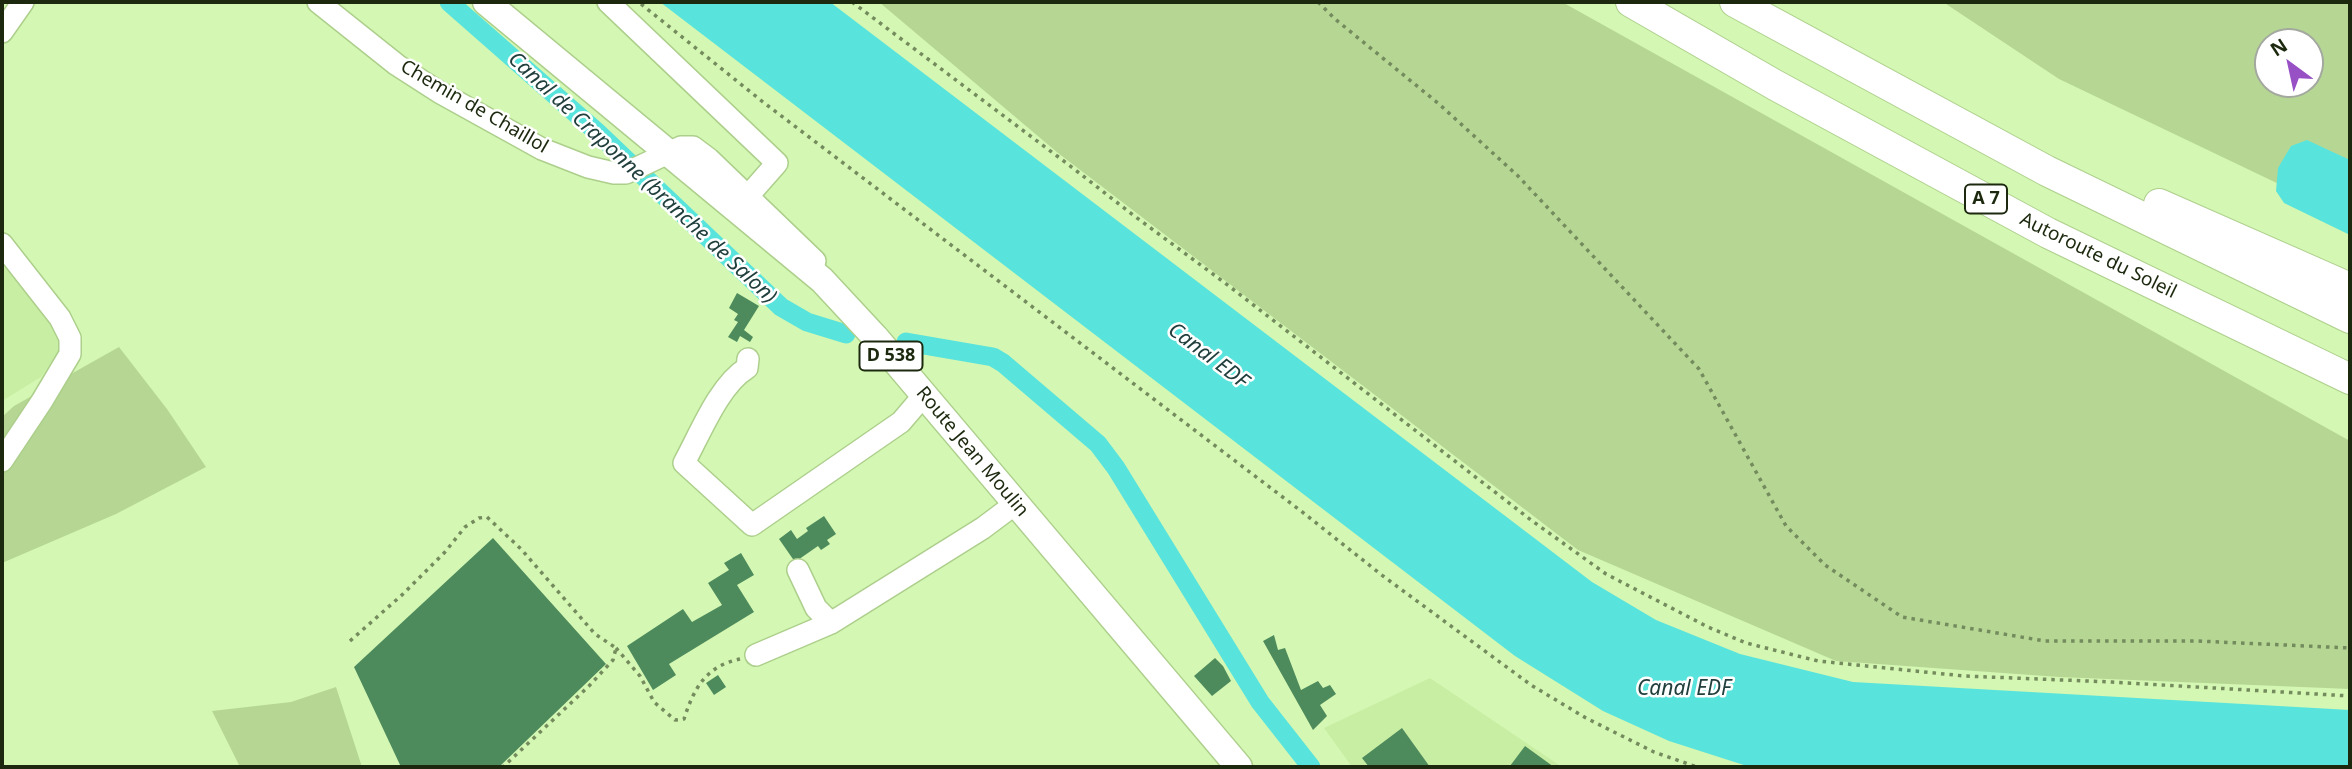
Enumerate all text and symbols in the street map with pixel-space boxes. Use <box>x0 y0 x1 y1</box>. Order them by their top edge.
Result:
north arrow <box>2254 28 2324 98</box>
text: N <box>2265 32 2292 62</box>
water label: Canal de Craponne (branche de Salon) <box>503 47 781 309</box>
street label: Chemin de Chaillol <box>396 55 552 159</box>
road number: A 7 <box>1965 184 2007 214</box>
street label: Autoroute du Soleil <box>2016 208 2180 304</box>
water label: Canal EDF <box>1163 318 1253 394</box>
road number: D 538 <box>860 342 922 370</box>
street label: Route Jean Moulin <box>911 382 1033 522</box>
water label: Canal EDF <box>1637 676 1731 702</box>

